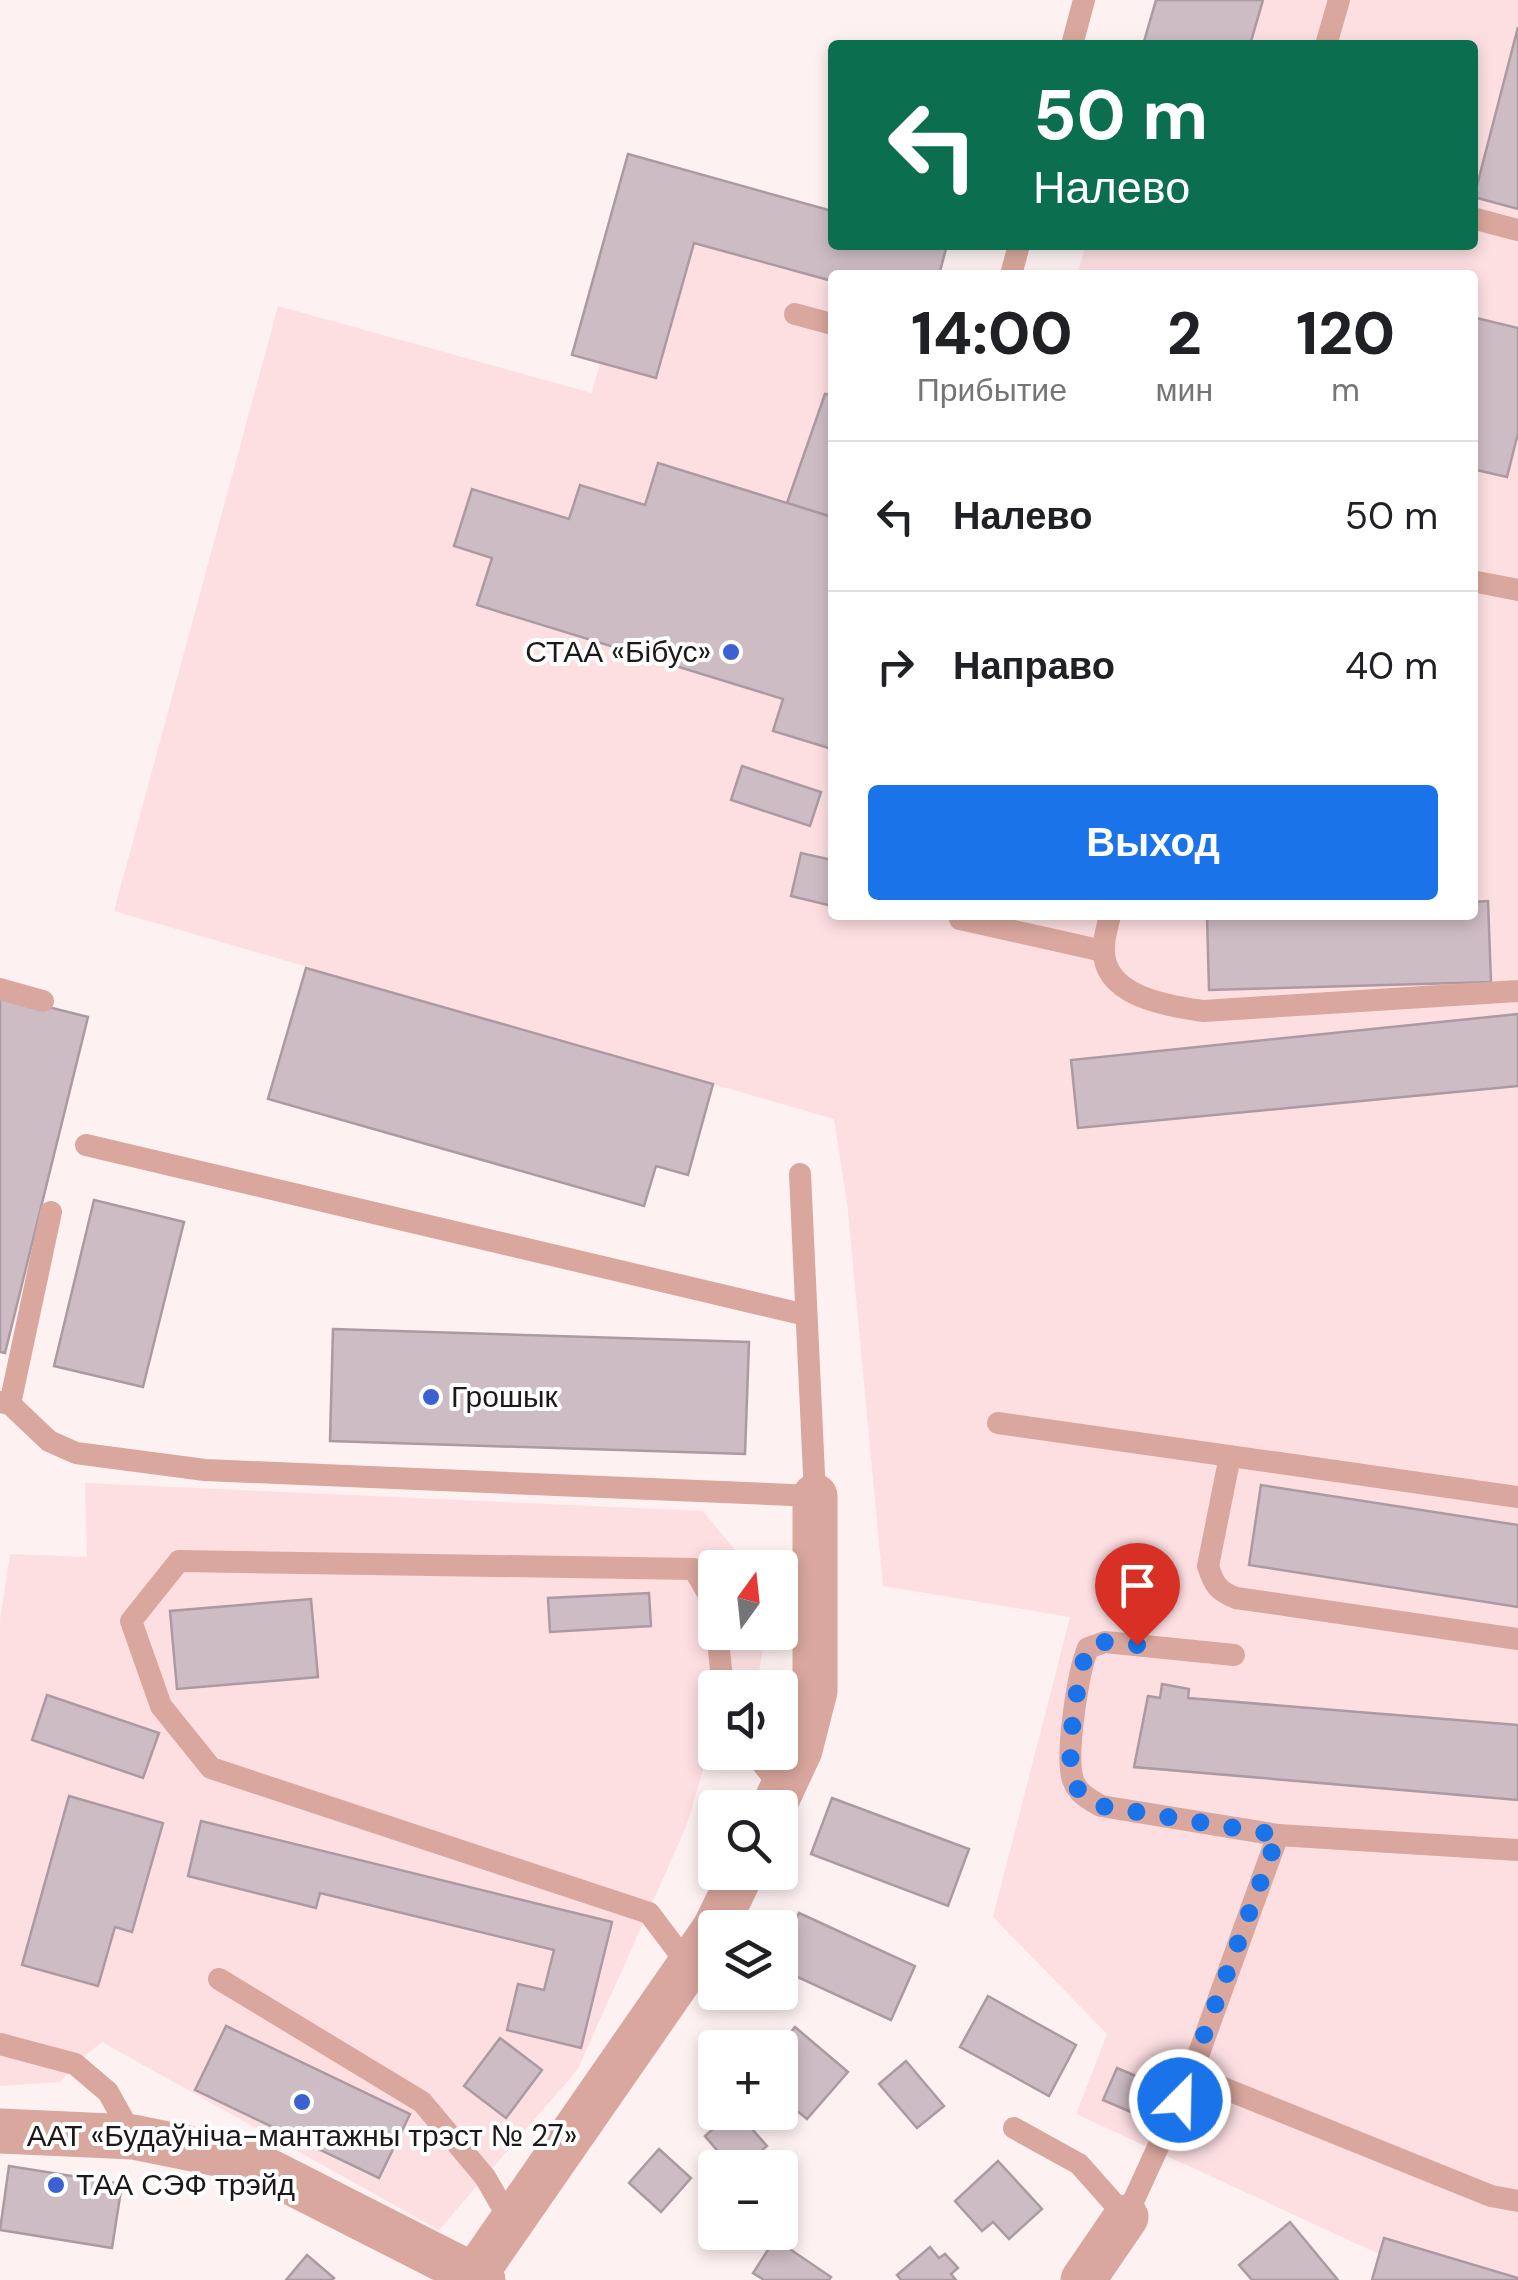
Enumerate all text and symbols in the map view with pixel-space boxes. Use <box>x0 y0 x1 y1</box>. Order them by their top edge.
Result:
text: 50 m <box>1033 70 1208 161</box>
icon: left <box>868 80 998 210</box>
text: Налево <box>1033 158 1190 217</box>
text: 14:00 <box>911 294 1073 373</box>
text: 2 <box>1167 294 1202 373</box>
text: 120 <box>1296 294 1395 373</box>
text: Прибытие <box>917 369 1067 411</box>
text: мин <box>1156 369 1213 411</box>
text: m <box>1331 369 1360 411</box>
icon: left <box>868 489 923 544</box>
text: Налево <box>953 491 1092 541</box>
text: 50 m <box>1345 491 1438 541</box>
place label: СТАА «Бібус» <box>525 632 711 671</box>
icon: right <box>868 639 923 694</box>
marker: СТАА «Бібус» <box>720 641 742 663</box>
text: Направо <box>953 641 1115 691</box>
text: 40 m <box>1345 641 1438 691</box>
button: Выход <box>868 785 1438 900</box>
place label: Грошык <box>451 1377 559 1416</box>
marker: Грошык <box>420 1386 442 1408</box>
pin <box>1095 1543 1180 1646</box>
north arrow <box>698 1550 798 1650</box>
map controls <box>698 1550 798 2250</box>
icon: arrive <box>1110 1558 1165 1613</box>
button: sound <box>698 1670 798 1770</box>
button: search <box>698 1790 798 1890</box>
button: layers <box>698 1910 798 2010</box>
button: + <box>698 2030 798 2130</box>
position arrow <box>1128 2048 1232 2152</box>
marker: ААТ «Будаўніча-мантажны трэст № 27» <box>291 2091 313 2113</box>
place label: ААТ «Будаўніча-мантажны трэст № 27» <box>27 2116 577 2155</box>
button: − <box>698 2150 798 2250</box>
place label: ТАА СЭФ трэйд <box>76 2165 295 2204</box>
marker: ТАА СЭФ трэйд <box>45 2174 67 2196</box>

